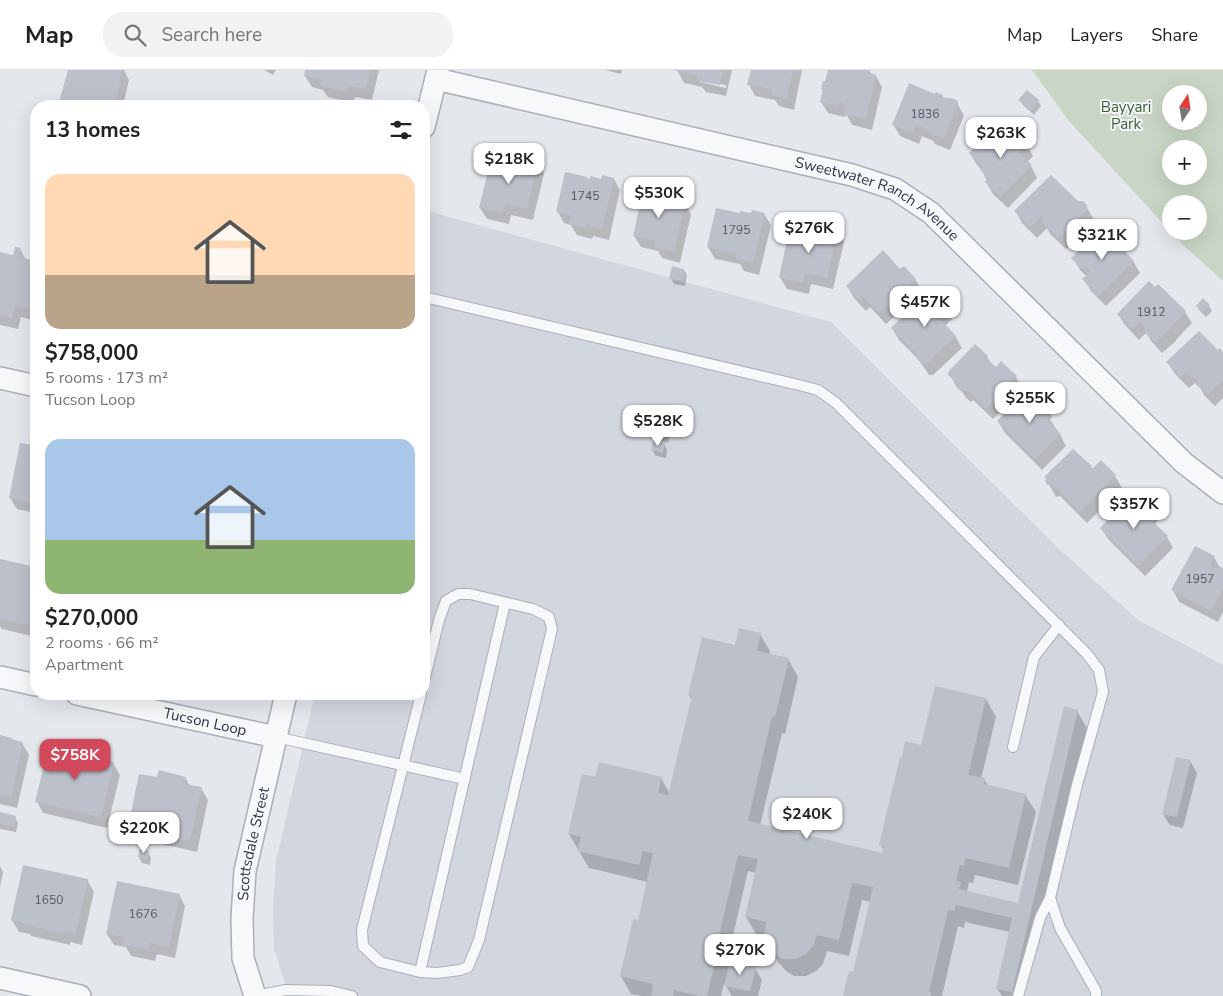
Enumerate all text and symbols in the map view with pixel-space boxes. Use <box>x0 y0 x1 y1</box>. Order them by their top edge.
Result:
search box <box>103 12 453 57</box>
text: Map <box>25 19 73 51</box>
icon: search <box>121 21 149 49</box>
text: Search here <box>161 22 262 48</box>
text: Map <box>1007 23 1042 47</box>
text: Layers <box>1070 23 1123 47</box>
text: Share <box>1151 23 1198 47</box>
north arrow <box>1162 85 1208 130</box>
map controls <box>1162 85 1207 240</box>
park label: Bayyari Park <box>1101 97 1151 134</box>
house number: 1836 <box>911 106 939 122</box>
text: 13 homes <box>45 116 140 144</box>
icon: filters <box>387 116 415 144</box>
pin: $263K <box>966 116 1036 159</box>
text: $263K <box>976 122 1026 144</box>
button: + <box>1162 140 1207 185</box>
pin: $218K <box>474 142 544 185</box>
text: $218K <box>484 148 534 170</box>
street label: Sweetwater Ranch Avenue <box>793 152 964 245</box>
pin: $530K <box>624 176 694 219</box>
text: $530K <box>634 182 684 204</box>
house number: 1745 <box>571 188 599 204</box>
button: − <box>1162 195 1207 240</box>
icon: home <box>185 207 275 297</box>
pin: $276K <box>774 212 844 254</box>
text: $276K <box>784 217 834 239</box>
pin: $321K <box>1067 218 1137 261</box>
house number: 1795 <box>722 222 750 238</box>
text: $321K <box>1077 224 1127 246</box>
pin: $457K <box>890 286 960 328</box>
text: $457K <box>900 291 950 313</box>
house number: 1912 <box>1137 304 1165 320</box>
text: $758,000 <box>45 339 138 367</box>
text: 5 rooms · 173 m² <box>45 367 168 389</box>
pin: $255K <box>995 382 1065 424</box>
text: $255K <box>1005 387 1055 409</box>
text: Tucson Loop <box>45 389 135 411</box>
pin: $528K <box>623 404 693 447</box>
text: $528K <box>633 410 683 432</box>
icon: home <box>185 472 275 562</box>
pin: $357K <box>1099 488 1169 530</box>
text: $357K <box>1109 493 1159 515</box>
house number: 1957 <box>1186 571 1214 587</box>
text: $270,000 <box>45 604 138 632</box>
text: 2 rooms · 66 m² <box>45 632 158 654</box>
text: Apartment <box>45 654 123 676</box>
street label: Tucson Loop <box>161 703 249 740</box>
pin: $758K <box>40 738 110 781</box>
text: $758K <box>50 744 100 766</box>
street label: Scottsdale Street <box>233 784 274 901</box>
pin: $240K <box>772 798 842 840</box>
text: $240K <box>782 803 832 825</box>
pin: $220K <box>109 812 179 854</box>
text: $220K <box>119 817 169 839</box>
house number: 1650 <box>35 892 63 908</box>
house number: 1676 <box>129 906 157 922</box>
pin: $270K <box>705 934 775 976</box>
text: $270K <box>715 939 765 961</box>

